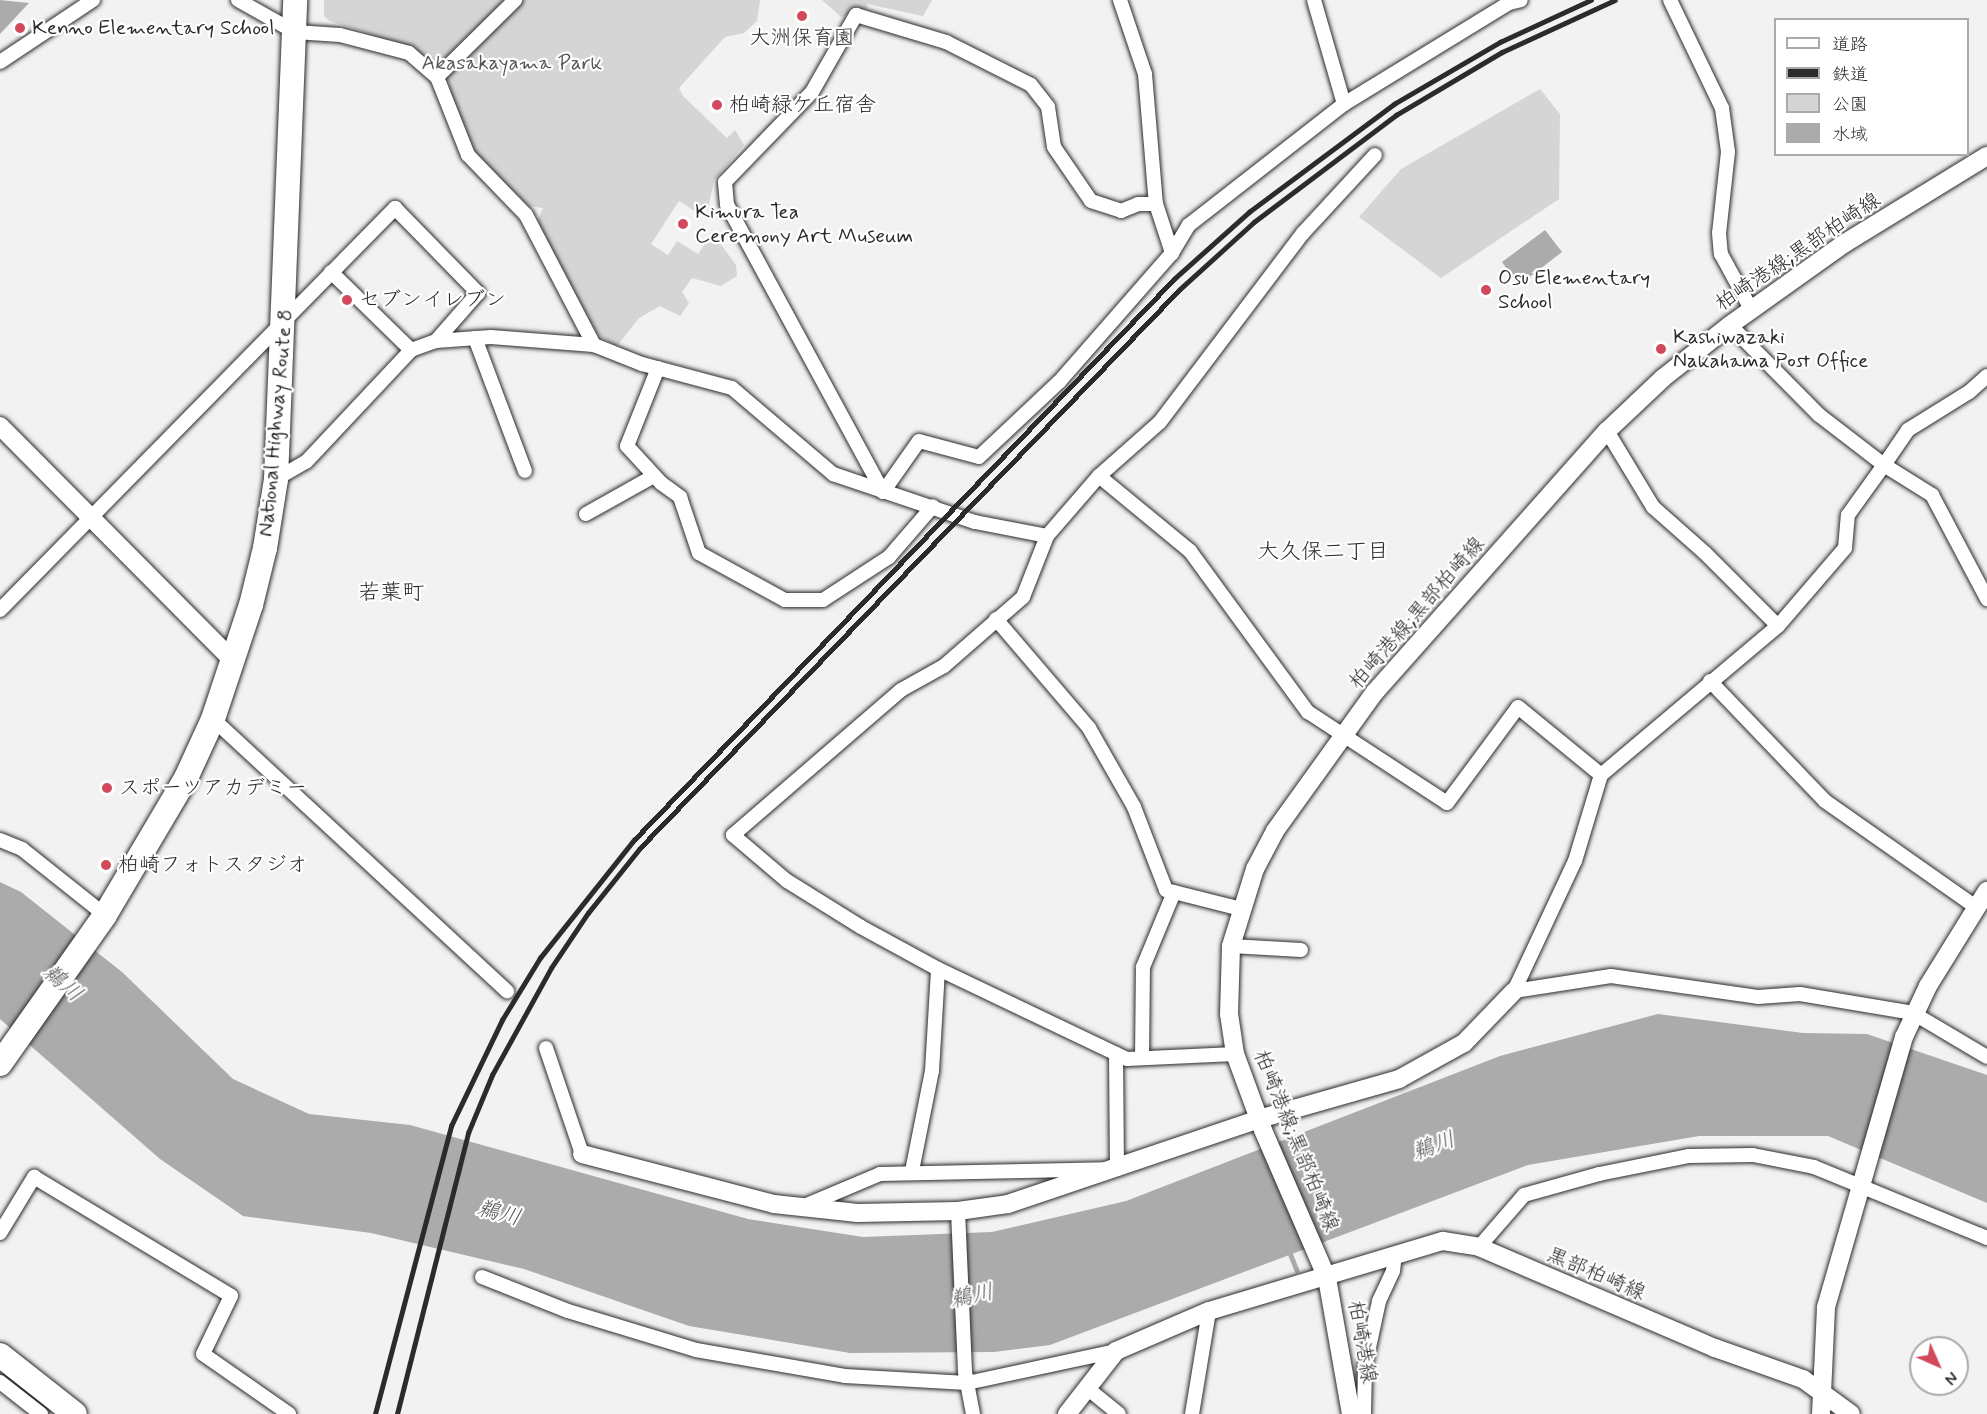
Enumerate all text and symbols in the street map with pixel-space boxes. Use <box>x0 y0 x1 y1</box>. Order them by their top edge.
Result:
marker: 大洲保育園 <box>795 9 809 23</box>
place label: Kenno Elementary School <box>32 15 273 41</box>
legend <box>1774 18 1969 156</box>
marker: Kenno Elementary School <box>13 21 27 35</box>
place label: 大洲保育園 <box>750 25 854 51</box>
text: 道路 <box>1832 33 1868 57</box>
park label: Akasakayama Park <box>423 50 601 76</box>
text: 鉄道 <box>1832 63 1868 87</box>
place label: 柏崎緑ケ丘宿舎 <box>729 92 876 118</box>
text: 公園 <box>1832 93 1868 117</box>
marker: 柏崎緑ケ丘宿舎 <box>710 98 724 112</box>
text: 水域 <box>1832 123 1868 147</box>
street label: 柏崎港線;黒部柏崎線 <box>1711 187 1885 317</box>
place label: Kimura Tea Ceremony Art Museum <box>695 199 914 249</box>
marker: Kimura Tea Ceremony Art Museum <box>676 217 690 231</box>
place label: Osu Elementary School <box>1498 265 1649 315</box>
marker: Osu Elementary School <box>1479 283 1493 297</box>
place label: セブンイレブン <box>359 287 506 313</box>
marker: セブンイレブン <box>340 293 354 307</box>
street label: National Highway Route 8 <box>254 312 298 534</box>
place label: Kashiwazaki Nakahama Post Office <box>1673 324 1867 374</box>
marker: Kashiwazaki Nakahama Post Office <box>1654 342 1668 356</box>
street label: 柏崎港線;黒部柏崎線 <box>1344 532 1490 694</box>
district label: 大久保二丁目 <box>1257 540 1389 566</box>
district label: 若葉町 <box>358 581 424 607</box>
place label: スポーツアカデミー <box>119 775 308 801</box>
marker: スポーツアカデミー <box>100 781 114 795</box>
place label: 柏崎フォトスタジオ <box>118 852 307 878</box>
marker: 柏崎フォトスタジオ <box>99 858 113 872</box>
water label: 鵜川 <box>37 960 87 1008</box>
street label: 柏崎港線;黒部柏崎線 <box>1248 1046 1344 1236</box>
water label: 鵜川 <box>1409 1127 1459 1167</box>
water label: 鵜川 <box>474 1196 524 1232</box>
street label: 黒部柏崎線 <box>1543 1242 1649 1306</box>
water label: 鵜川 <box>948 1280 996 1314</box>
street label: 柏崎港線 <box>1342 1298 1382 1386</box>
north arrow <box>1909 1336 1969 1396</box>
text: N <box>1939 1366 1962 1389</box>

